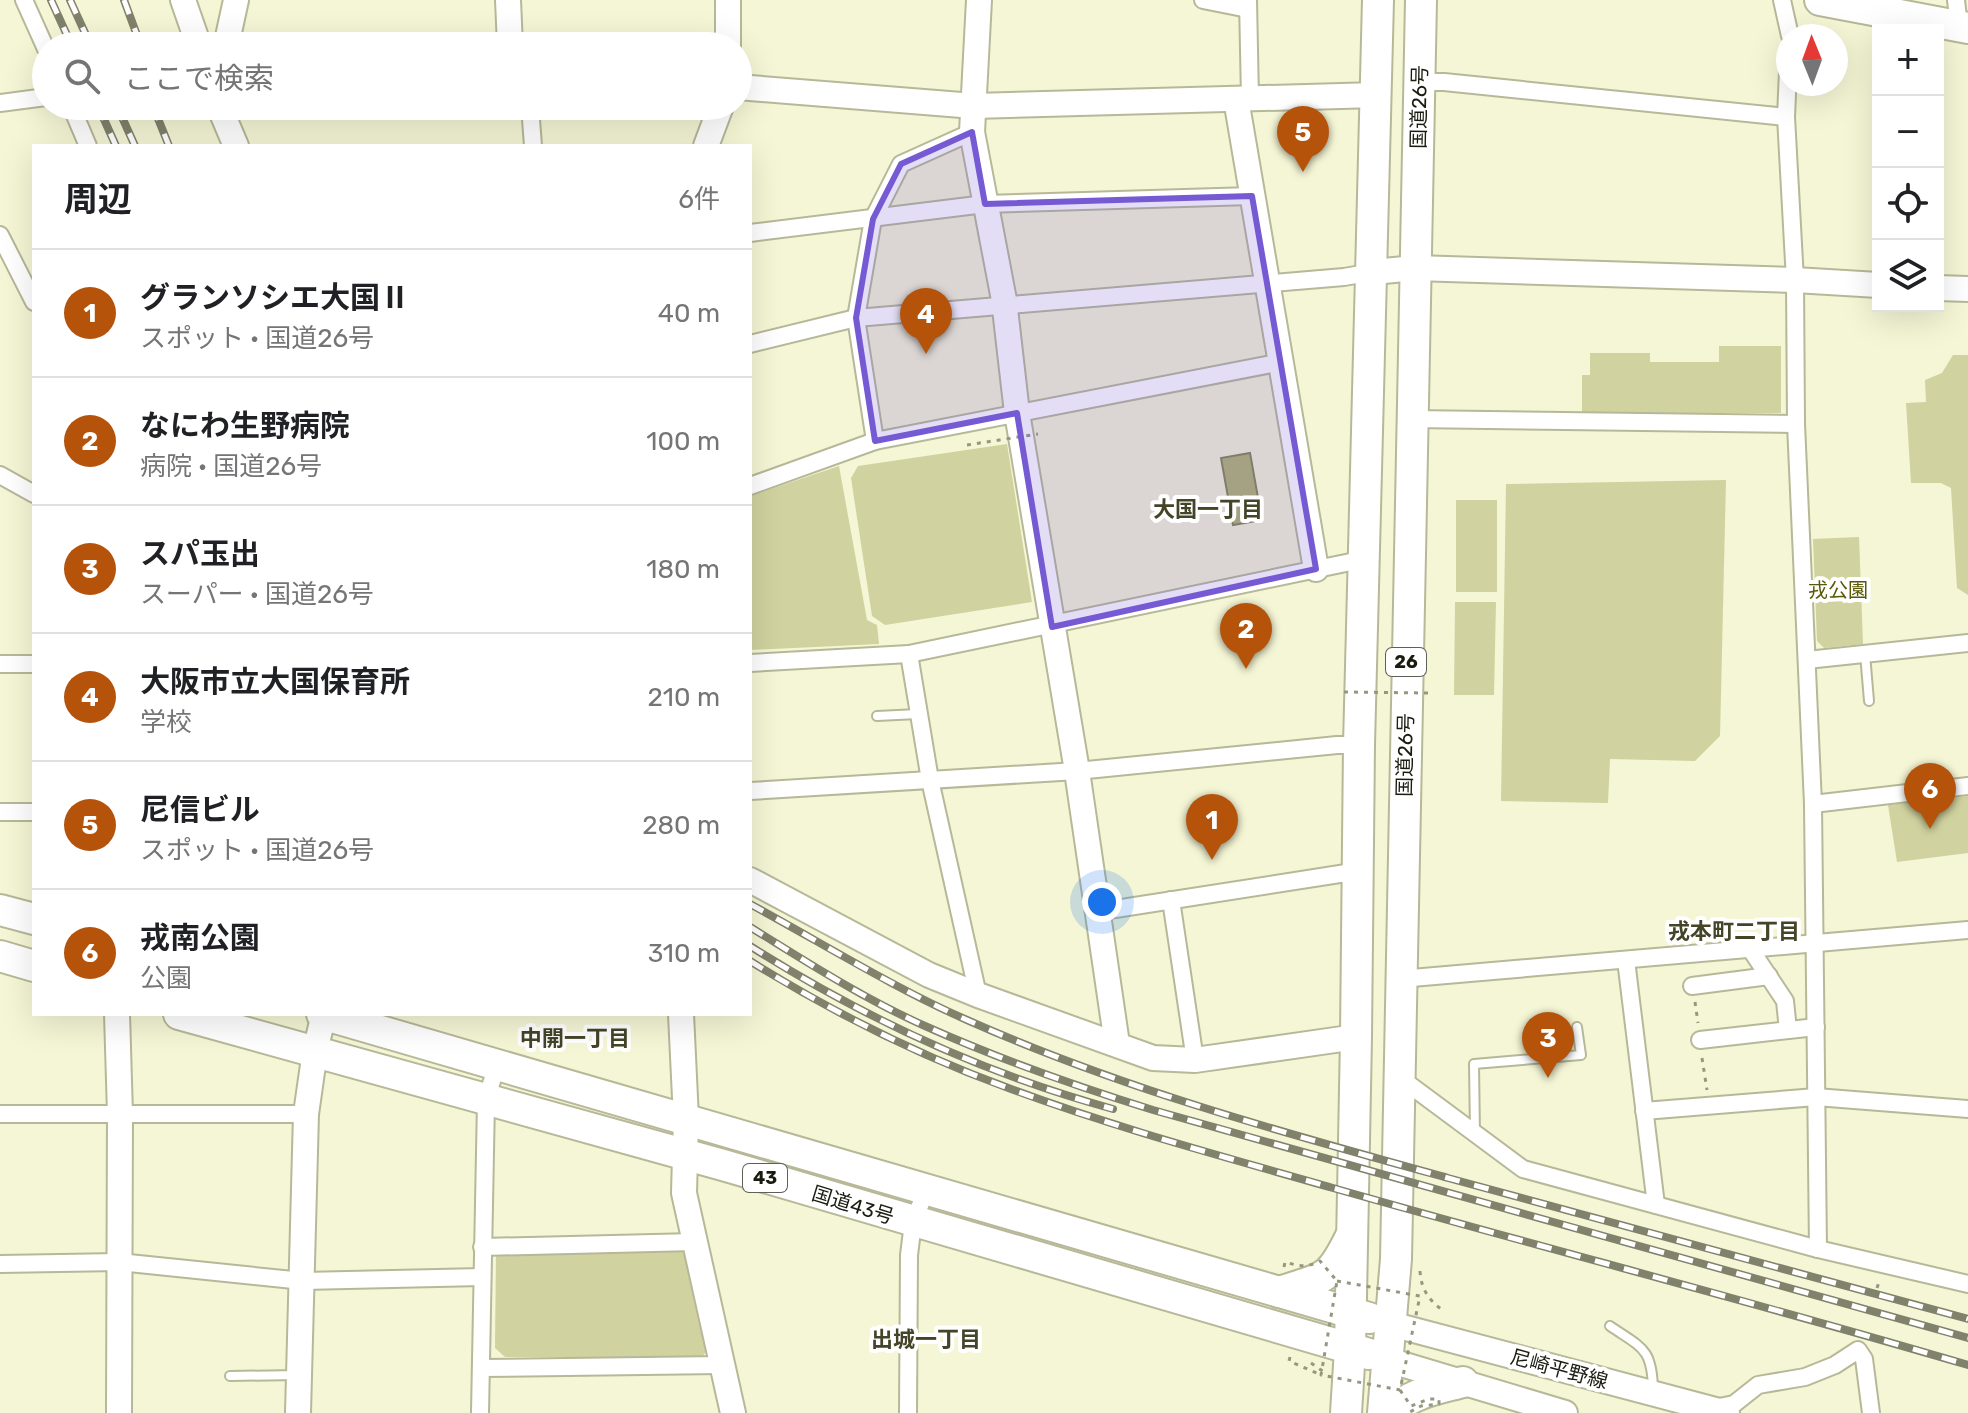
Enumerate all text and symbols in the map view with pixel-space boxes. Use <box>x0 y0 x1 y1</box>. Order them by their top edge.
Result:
north arrow <box>1776 24 1848 96</box>
map controls <box>1872 24 1944 312</box>
button: + <box>1872 24 1944 96</box>
search box <box>32 32 752 120</box>
icon: search <box>60 54 104 98</box>
text: ここで検索 <box>124 61 274 97</box>
street label: 国道26号 <box>1406 65 1432 149</box>
button: − <box>1872 96 1944 168</box>
pin: 5 <box>1277 106 1329 172</box>
button: locate <box>1872 168 1944 240</box>
text: 周辺 <box>64 179 132 220</box>
text: 6件 <box>678 184 720 215</box>
button: layers <box>1872 240 1944 312</box>
text: グランソシエ大国Ⅱ <box>140 280 410 316</box>
pin: 4 <box>900 288 952 354</box>
text: 1 <box>84 298 96 329</box>
text: 40 m <box>658 298 720 329</box>
text: スポット · 国道26号 <box>140 323 374 354</box>
text: なにわ生野病院 <box>140 408 350 444</box>
text: 2 <box>82 426 98 457</box>
text: 100 m <box>646 426 720 457</box>
text: 病院 · 国道26号 <box>140 451 322 482</box>
district label: 大国一丁目 <box>1153 496 1263 523</box>
text: スパ玉出 <box>140 536 260 572</box>
text: 3 <box>81 554 99 585</box>
text: 180 m <box>646 554 720 585</box>
park label: 戎公園 <box>1808 578 1868 602</box>
text: スーパー · 国道26号 <box>140 579 374 610</box>
pin: 2 <box>1220 603 1272 669</box>
road number: 26 <box>1386 648 1426 676</box>
text: 大阪市立大国保育所 <box>140 664 410 700</box>
text: 4 <box>81 682 99 713</box>
text: 210 m <box>648 682 720 713</box>
text: 学校 <box>140 707 192 738</box>
street label: 国道26号 <box>1392 713 1418 797</box>
pin: 6 <box>1904 763 1956 829</box>
text: 尼信ビル <box>140 792 260 828</box>
pin: 1 <box>1186 794 1238 860</box>
text: 5 <box>82 810 98 841</box>
text: 280 m <box>642 810 720 841</box>
text: スポット · 国道26号 <box>140 835 374 866</box>
your location <box>1082 882 1122 922</box>
district label: 戎本町二丁目 <box>1668 918 1800 945</box>
text: 戎南公園 <box>140 920 260 956</box>
text: 6 <box>82 938 98 969</box>
text: 310 m <box>648 938 720 969</box>
text: 公園 <box>140 963 192 994</box>
pin: 3 <box>1522 1012 1574 1078</box>
district label: 中開一丁目 <box>520 1025 630 1052</box>
road number: 43 <box>743 1164 787 1192</box>
street label: 国道43号 <box>809 1181 897 1229</box>
district label: 出城一丁目 <box>871 1326 981 1353</box>
street label: 尼崎平野線 <box>1508 1344 1610 1394</box>

